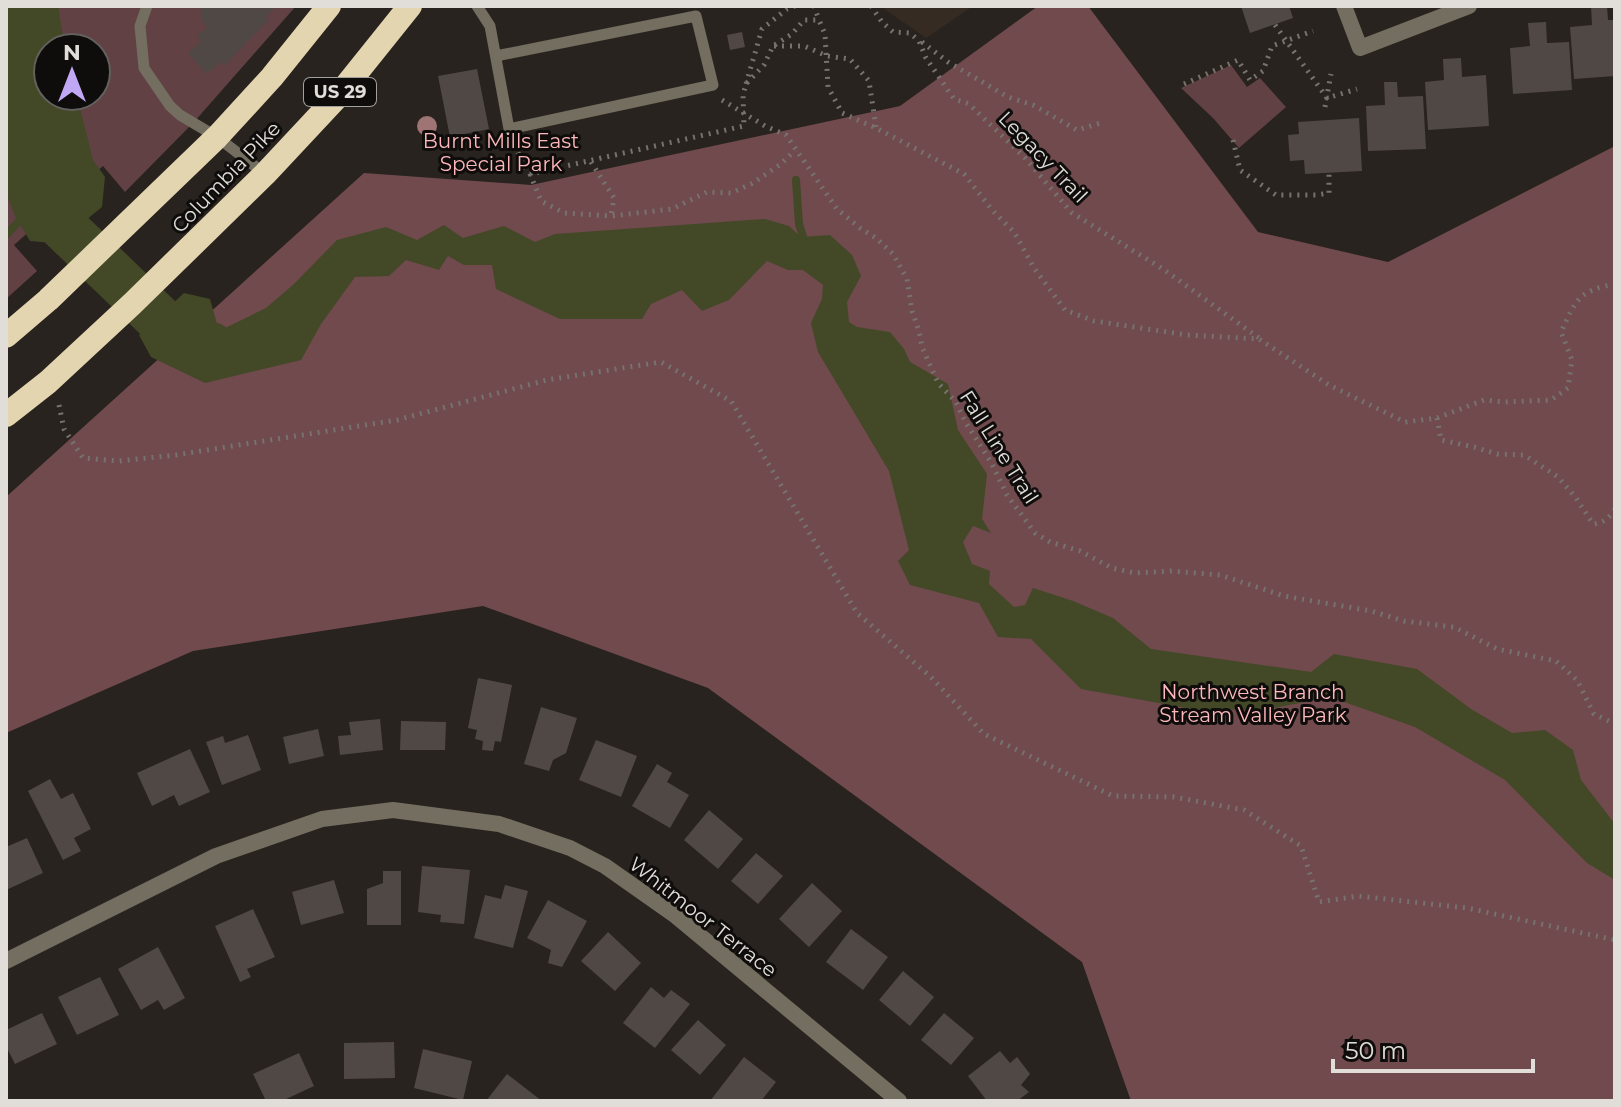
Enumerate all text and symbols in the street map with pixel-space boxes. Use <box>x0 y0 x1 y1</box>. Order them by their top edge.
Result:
north arrow <box>32 32 112 112</box>
text: N <box>63 39 81 66</box>
road number: US 29 <box>304 78 376 106</box>
street label: Legacy Trail <box>994 106 1092 208</box>
street label: Columbia Pike <box>167 116 285 238</box>
park label: Burnt Mills East Special Park <box>423 129 579 176</box>
street label: Fall Line Trail <box>955 386 1043 508</box>
park label: Northwest Branch Stream Valley Park <box>1159 680 1347 727</box>
street label: Whitmoor Terrace <box>624 852 782 982</box>
scale bar <box>1333 1023 1533 1073</box>
text: 50 m <box>1345 1036 1406 1065</box>

